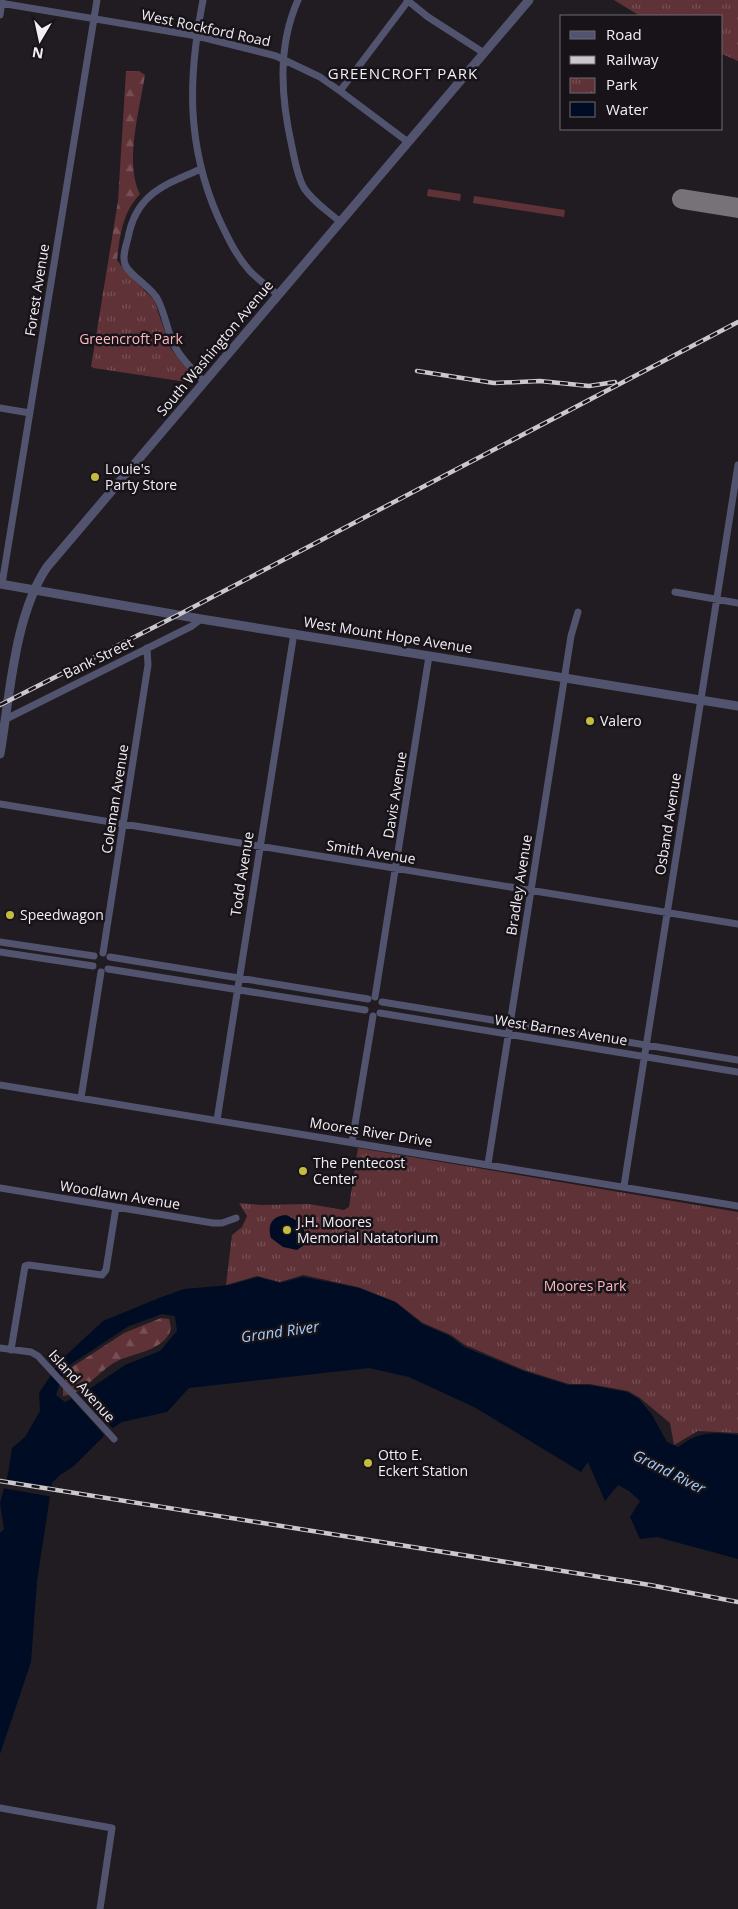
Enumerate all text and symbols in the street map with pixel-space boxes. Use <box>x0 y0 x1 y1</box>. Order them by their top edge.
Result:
street label: West Rockford Road <box>140 5 272 50</box>
north arrow <box>15 15 65 65</box>
legend <box>560 15 723 130</box>
text: Road <box>606 24 642 44</box>
text: N <box>31 43 45 64</box>
text: Railway <box>606 49 659 69</box>
district label: GREENCROFT PARK <box>328 63 478 83</box>
text: Park <box>606 74 637 94</box>
text: Water <box>606 99 648 119</box>
street label: Forest Avenue <box>20 242 53 337</box>
street label: South Washington Avenue <box>152 276 277 420</box>
park label: Greencroft Park <box>79 329 183 348</box>
place label: Louie's Party Store <box>105 459 177 494</box>
marker: Louie's Party Store <box>89 471 101 483</box>
street label: West Mount Hope Avenue <box>302 612 474 657</box>
street label: Bank Street <box>60 632 136 683</box>
place label: Valero <box>600 711 642 730</box>
marker: Valero <box>584 715 596 727</box>
street label: Coleman Avenue <box>96 743 133 855</box>
street label: Davis Avenue <box>378 750 411 840</box>
street label: Osband Avenue <box>650 771 685 876</box>
street label: Todd Avenue <box>225 830 258 918</box>
street label: Bradley Avenue <box>501 833 536 937</box>
street label: Smith Avenue <box>325 835 417 868</box>
place label: Speedwagon <box>20 905 104 924</box>
marker: Speedwagon <box>4 909 16 921</box>
street label: West Barnes Avenue <box>493 1010 629 1049</box>
street label: Moores River Drive <box>308 1112 434 1151</box>
place label: The Pentecost Center <box>313 1153 405 1188</box>
marker: The Pentecost Center <box>297 1165 309 1177</box>
street label: Woodlawn Avenue <box>59 1176 182 1213</box>
place label: J.H. Moores Memorial Natatorium <box>295 1212 438 1247</box>
marker: J.H. Moores Memorial Natatorium <box>281 1224 293 1236</box>
park label: Moores Park <box>544 1276 627 1295</box>
water label: Grand River <box>240 1315 321 1346</box>
street label: Island Avenue <box>45 1345 120 1426</box>
water label: Grand River <box>630 1444 710 1498</box>
place label: Otto E. Eckert Station <box>378 1445 468 1480</box>
marker: Otto E. Eckert Station <box>362 1457 374 1469</box>

